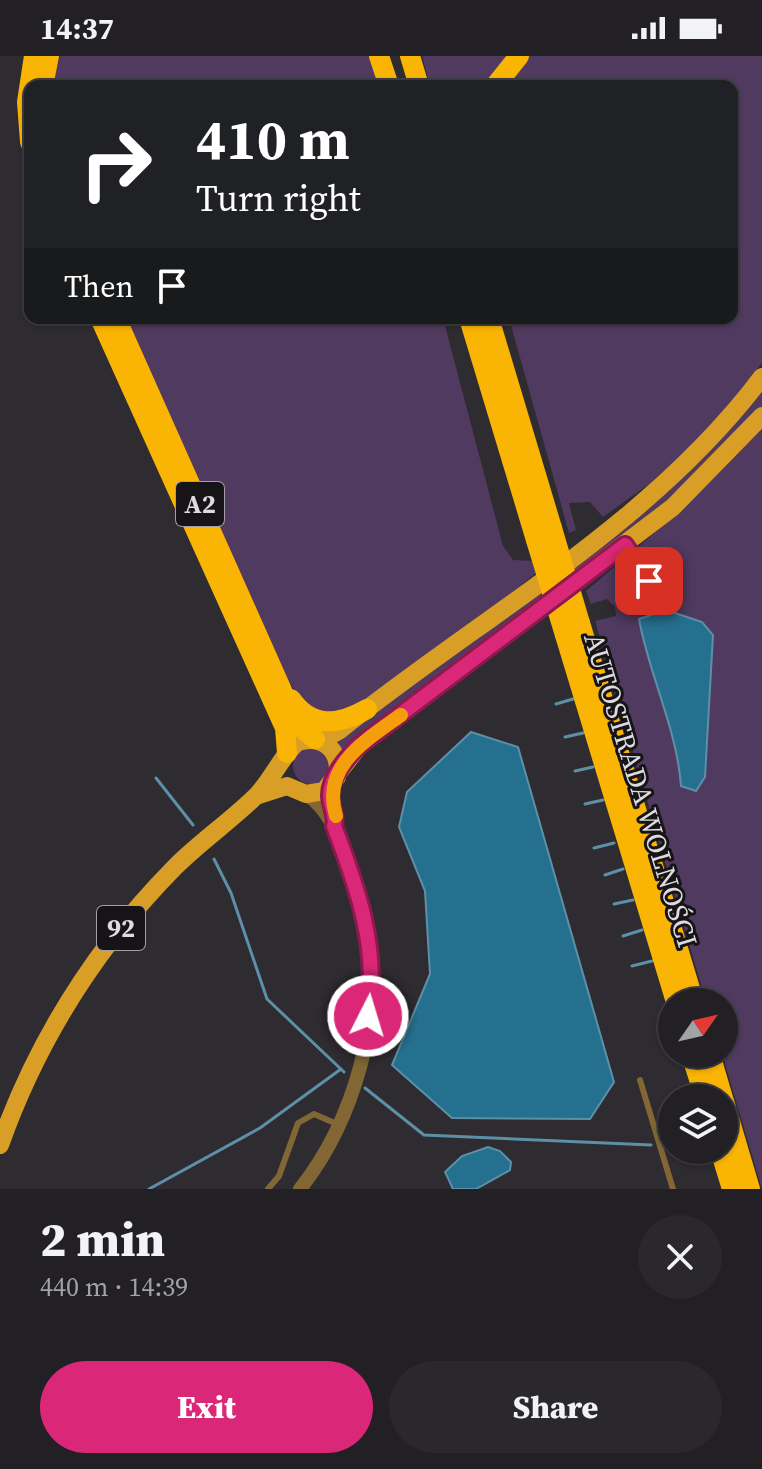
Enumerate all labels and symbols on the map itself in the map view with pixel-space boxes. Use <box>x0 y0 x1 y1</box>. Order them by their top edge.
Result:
road number: A2 <box>176 482 224 526</box>
pin <box>615 547 683 615</box>
street label: AUTOSTRADA WOLNOŚCI <box>575 628 707 952</box>
road number: 92 <box>97 906 145 950</box>
position arrow <box>326 974 410 1058</box>
north arrow <box>658 988 738 1068</box>

